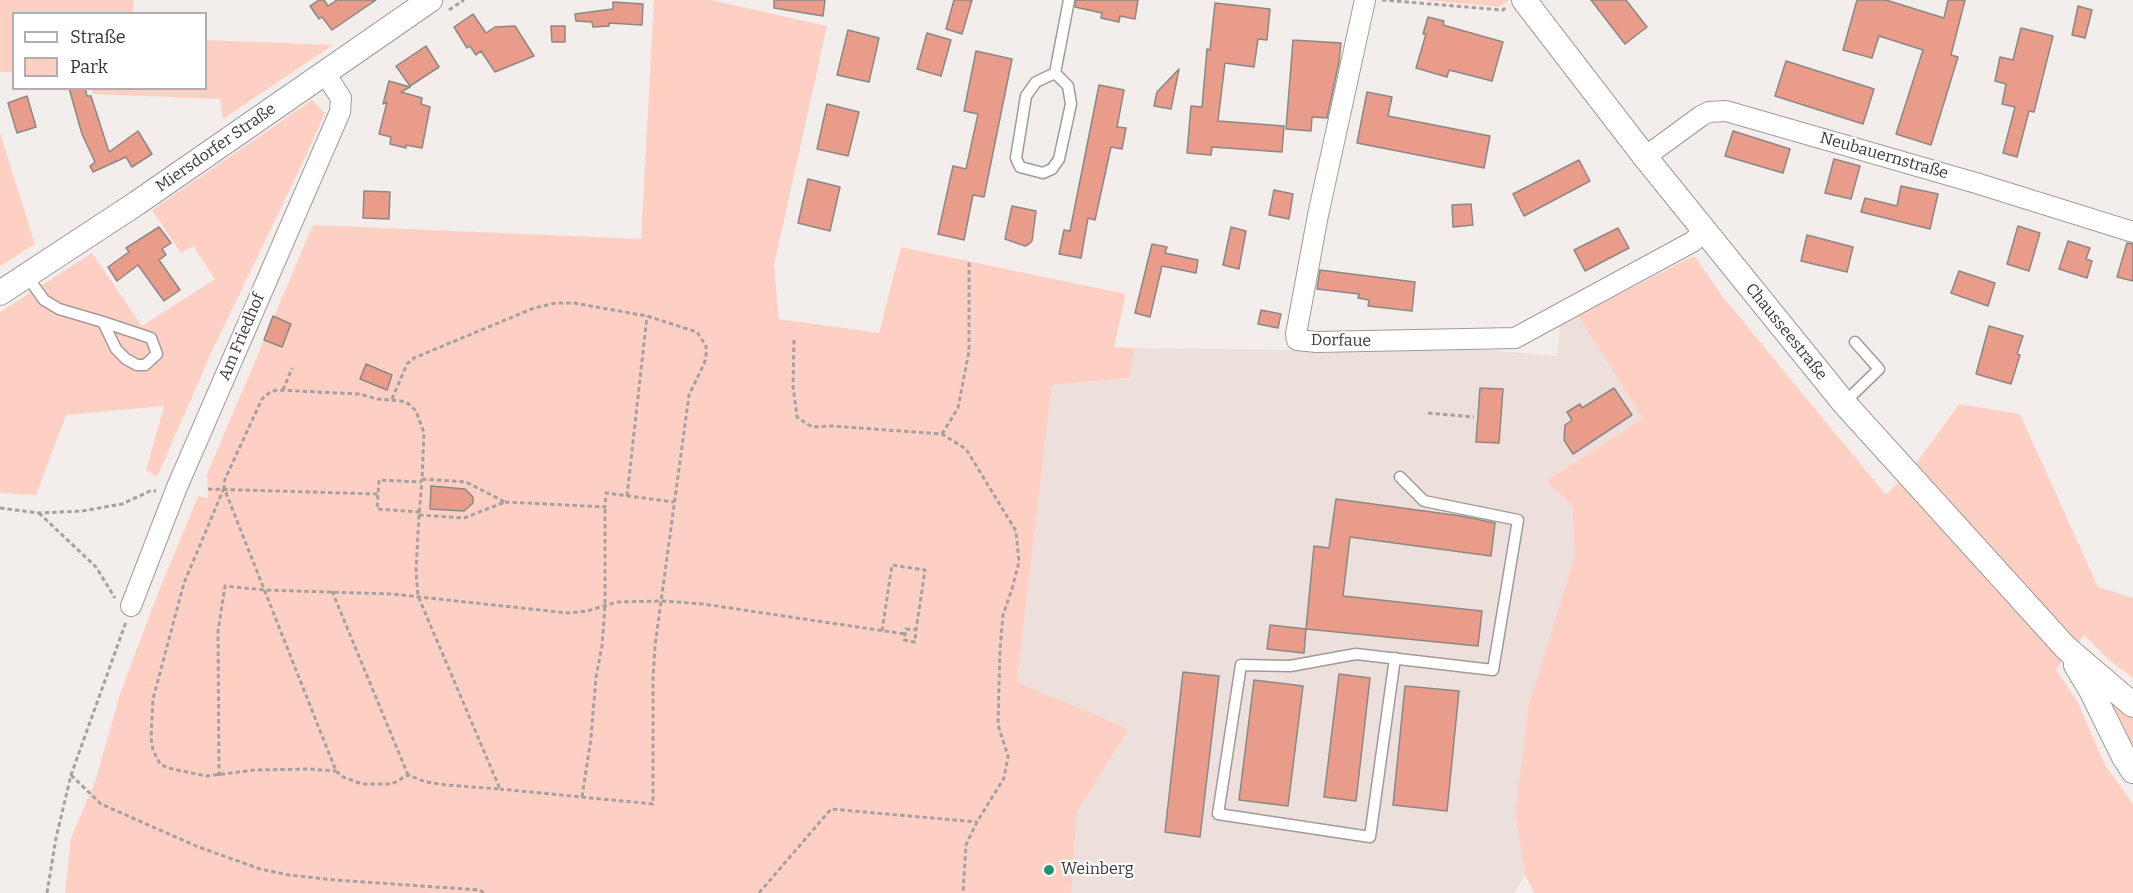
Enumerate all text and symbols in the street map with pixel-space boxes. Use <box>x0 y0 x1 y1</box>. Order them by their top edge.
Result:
legend <box>12 12 207 90</box>
text: Straße <box>70 26 126 48</box>
text: Park <box>70 56 108 78</box>
street label: Miersdorfer Straße <box>152 99 280 197</box>
street label: Neubauernstraße <box>1818 129 1950 183</box>
street label: Chausseestraße <box>1741 280 1831 384</box>
street label: Am Friedhof <box>215 291 269 383</box>
street label: Dorfaue <box>1311 331 1371 351</box>
place label: Weinberg <box>1061 860 1134 880</box>
marker: Weinberg <box>1042 863 1056 877</box>

